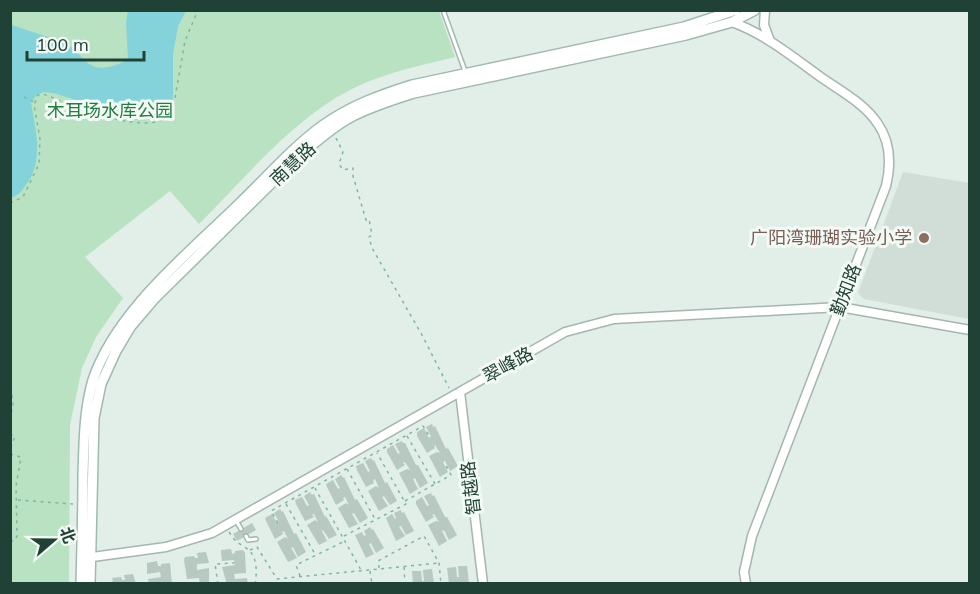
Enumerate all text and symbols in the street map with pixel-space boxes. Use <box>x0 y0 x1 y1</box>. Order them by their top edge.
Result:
scale bar <box>27 24 144 62</box>
text: 100 m <box>36 33 89 56</box>
park label: 木耳场水库公园 <box>47 99 173 122</box>
street label: 南慧路 <box>265 137 320 190</box>
place label: 广阳湾珊瑚实验小学 <box>750 226 912 249</box>
marker: 广阳湾珊瑚实验小学 <box>917 231 931 245</box>
street label: 勤知路 <box>825 260 866 319</box>
street label: 翠峰路 <box>479 341 537 388</box>
street label: 智越路 <box>456 460 485 516</box>
north arrow <box>24 510 84 570</box>
text: 北 <box>56 524 80 546</box>

